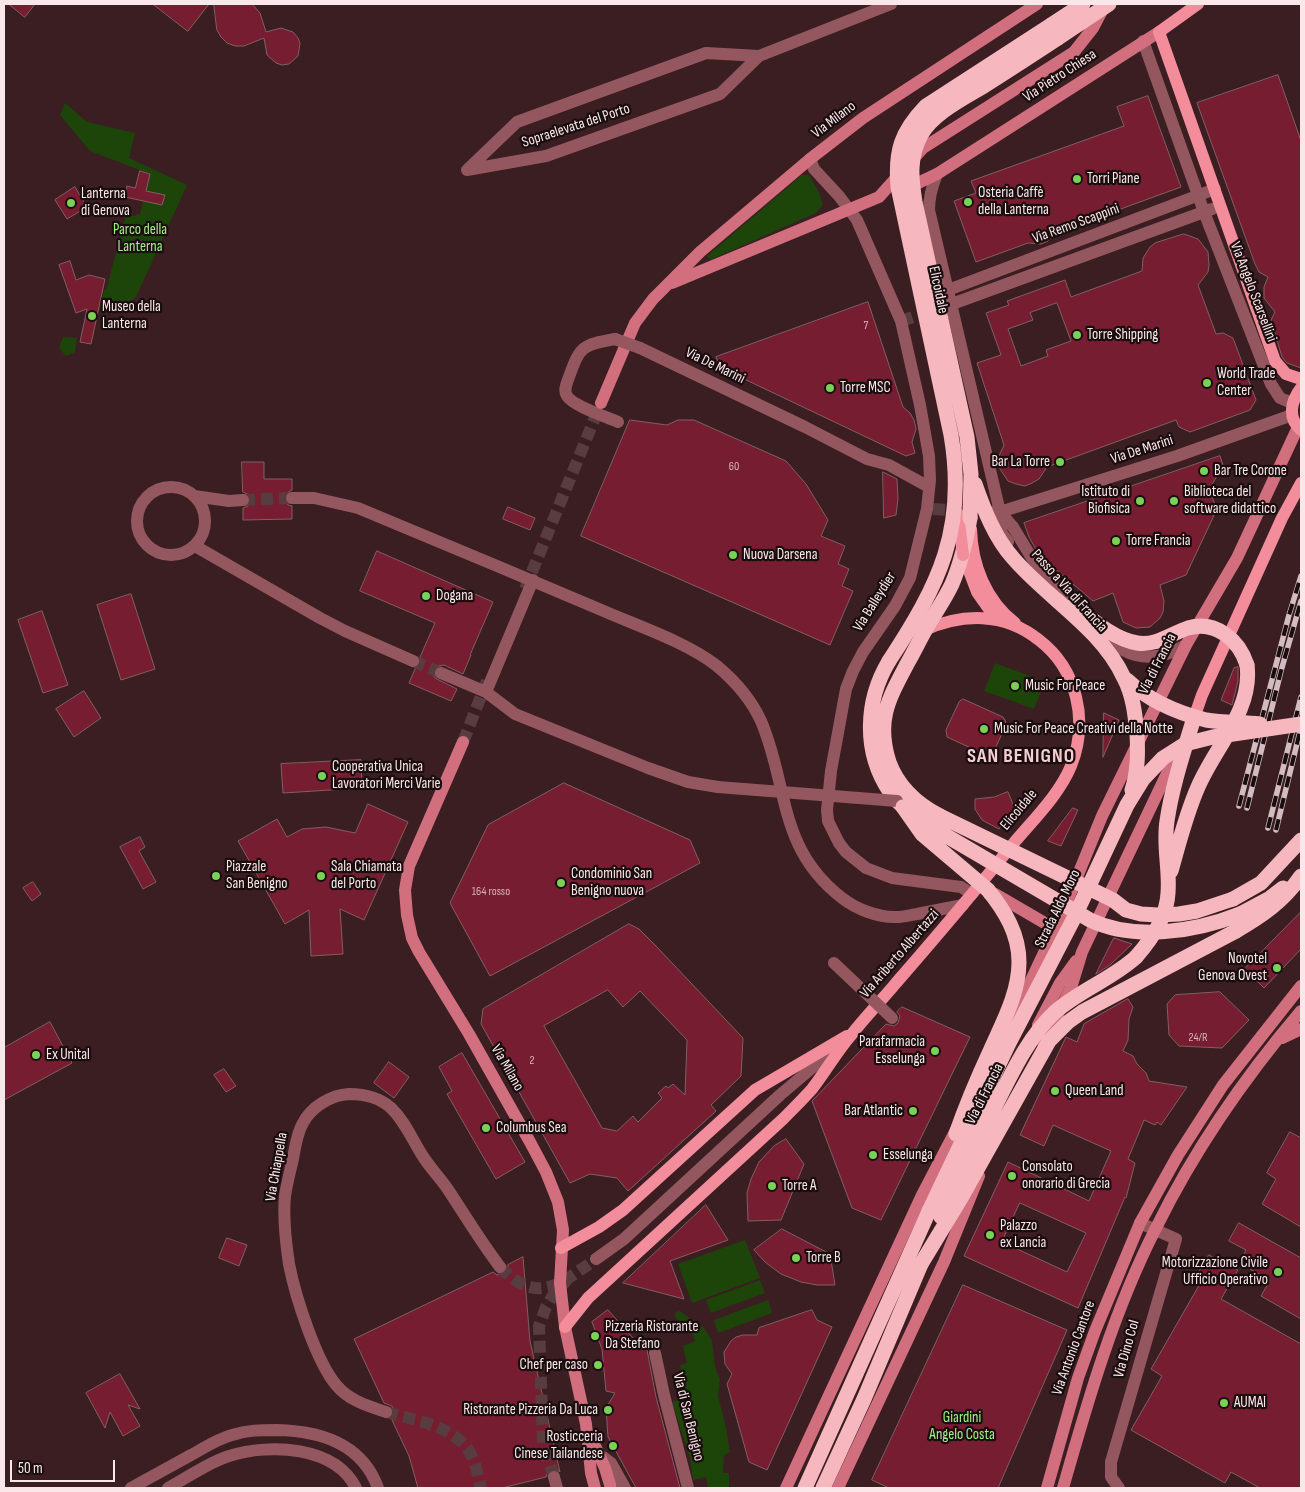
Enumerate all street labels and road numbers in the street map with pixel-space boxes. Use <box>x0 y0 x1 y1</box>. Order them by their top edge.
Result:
street label: Via Pietro Chiesa <box>1020 46 1100 106</box>
street label: Via Milano <box>808 98 860 142</box>
street label: Sopraelevata del Porto <box>520 100 632 152</box>
street label: Via Remo Scappini <box>1030 200 1122 248</box>
street label: Via Angelo Scarsellini <box>1226 239 1280 345</box>
street label: Elicoidale <box>924 265 952 315</box>
street label: Via De Marini <box>682 344 748 388</box>
street label: Via De Marini <box>1109 431 1175 469</box>
street label: Passo a Via di Francia <box>1027 546 1111 636</box>
street label: Via Balleydier <box>850 569 900 635</box>
street label: Via di Francia <box>1135 631 1181 697</box>
street label: Elicoidale <box>997 786 1041 834</box>
street label: Strada Aldo Moro <box>1031 867 1085 951</box>
street label: Via Ariberto Albertazzi <box>857 906 943 1002</box>
street label: Via Milano <box>487 1042 527 1094</box>
street label: Via di Francia <box>962 1061 1008 1127</box>
street label: Via Chiappella <box>262 1131 292 1203</box>
street label: Via Antonio Cantore <box>1049 1298 1099 1398</box>
street label: Via Dino Col <box>1110 1318 1144 1380</box>
street label: Via di San Benigno <box>668 1371 708 1463</box>

